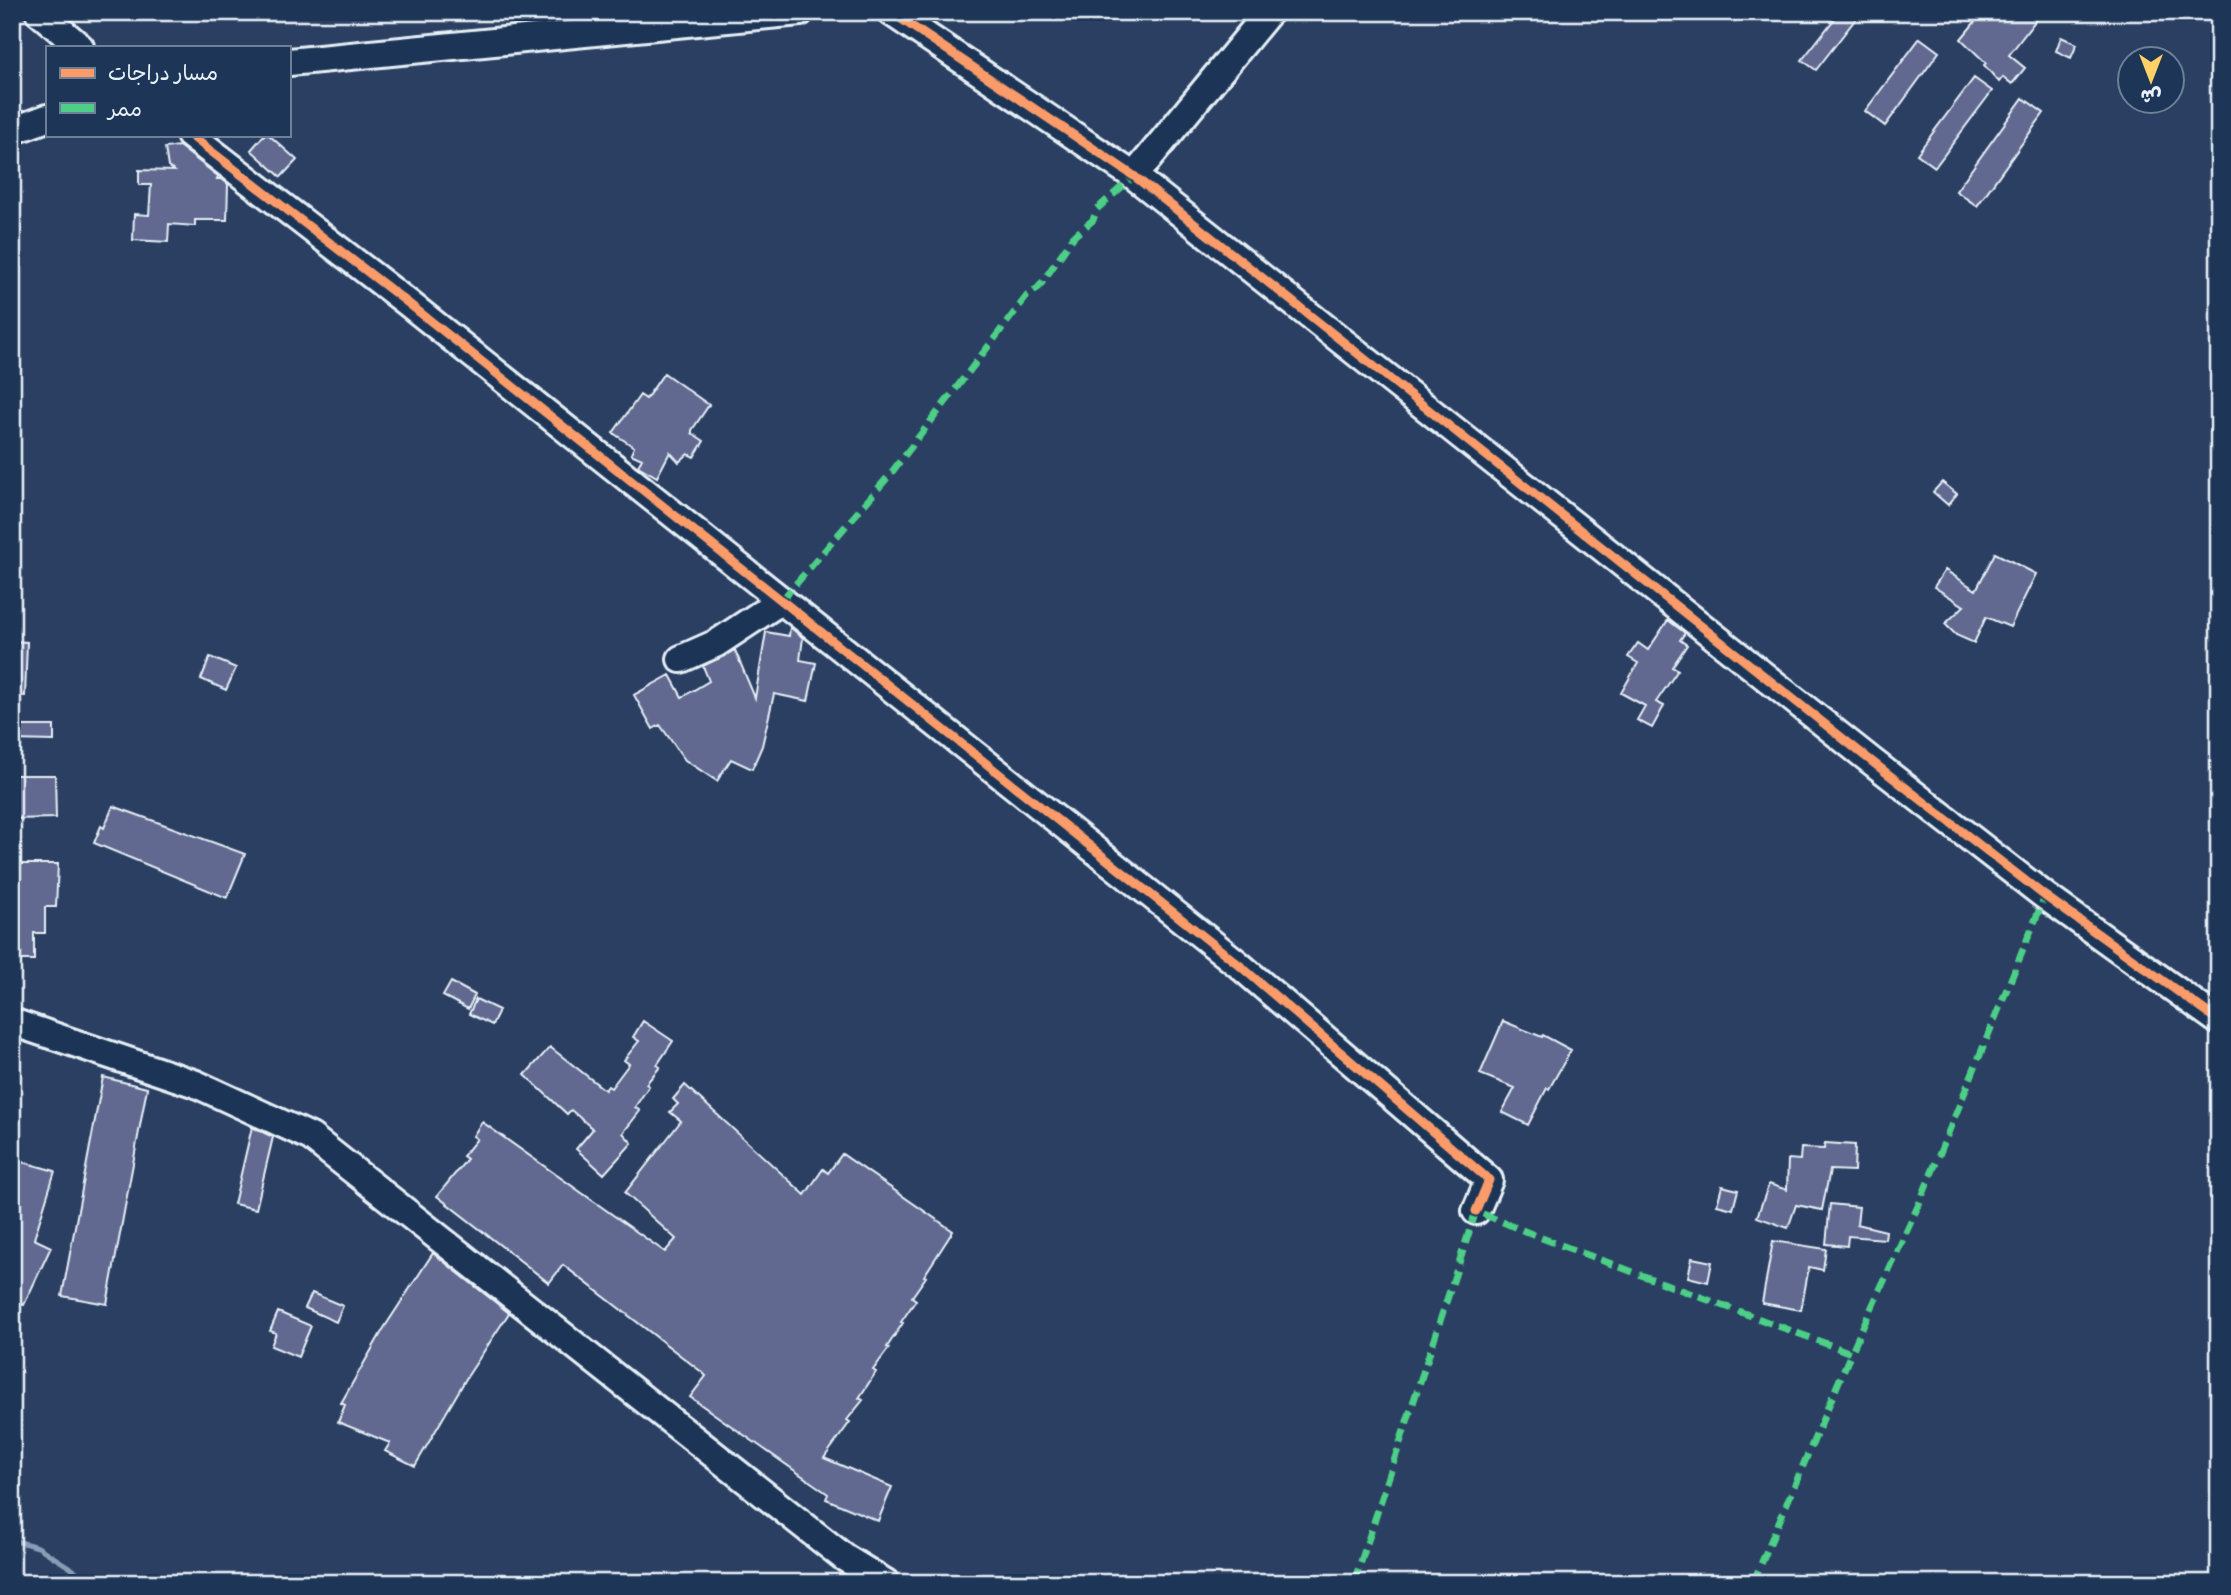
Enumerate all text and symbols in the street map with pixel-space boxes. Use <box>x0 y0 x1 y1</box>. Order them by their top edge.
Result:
legend <box>46 46 290 136</box>
north arrow <box>2116 46 2186 116</box>
text: مسار دراجات <box>108 60 218 87</box>
text: ش <box>2140 84 2161 108</box>
text: ممر <box>106 96 142 123</box>

